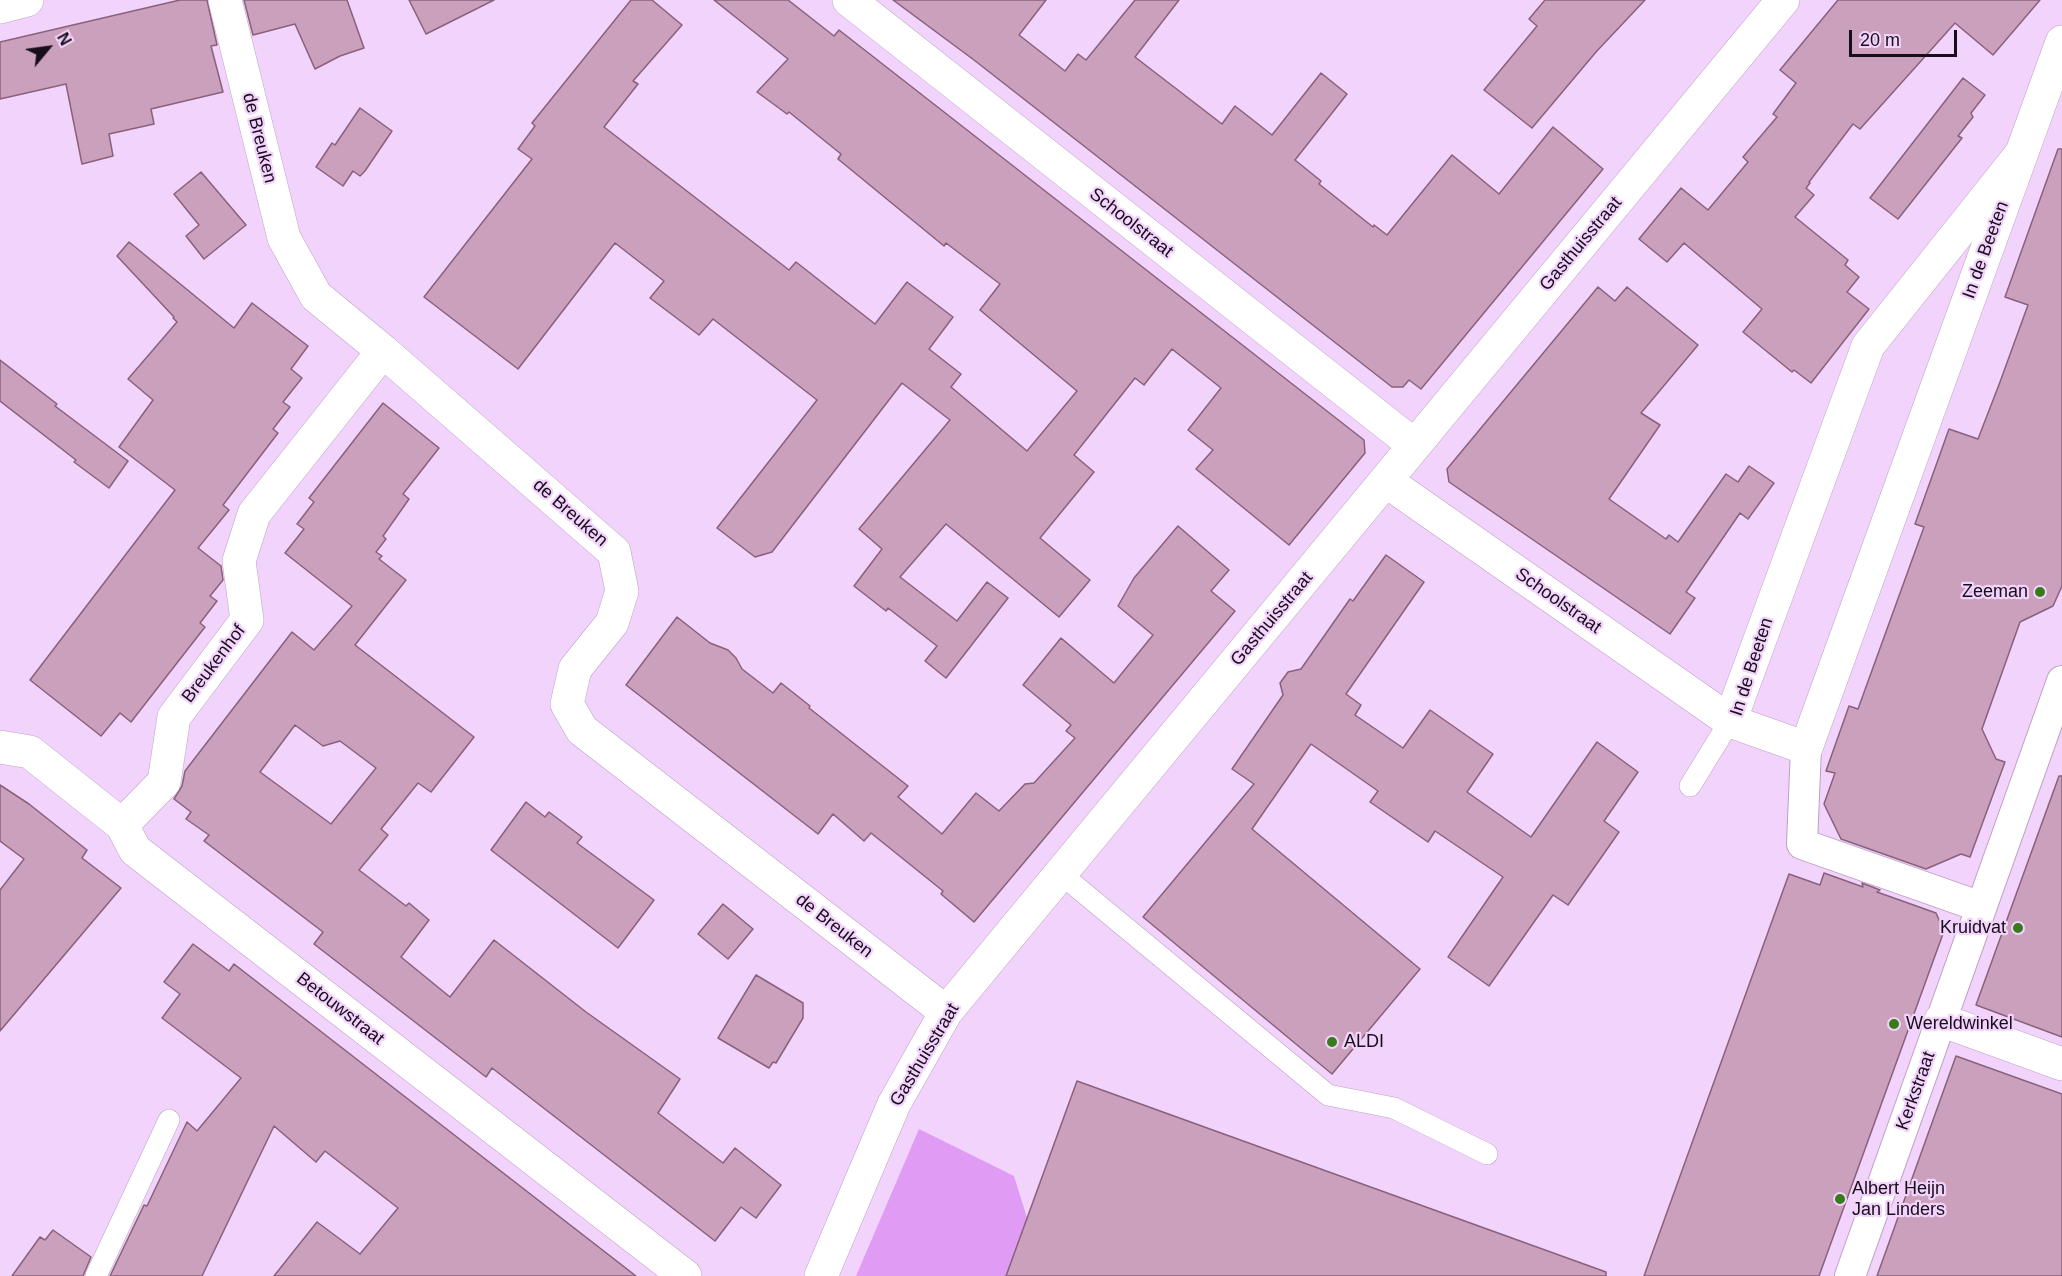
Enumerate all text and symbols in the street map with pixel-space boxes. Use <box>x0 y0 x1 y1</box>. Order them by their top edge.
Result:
north arrow <box>18 18 78 78</box>
scale bar <box>1852 18 1960 56</box>
text: N <box>54 30 74 48</box>
text: 20 m <box>1860 30 1900 50</box>
street label: de Breuken <box>237 91 281 185</box>
street label: Schoolstraat <box>1085 184 1177 262</box>
street label: Gasthuisstraat <box>1535 193 1627 295</box>
street label: In de Beeten <box>1958 198 2014 302</box>
street label: de Breuken <box>528 475 612 551</box>
street label: Schoolstraat <box>1511 563 1605 639</box>
street label: Gasthuisstraat <box>1226 568 1318 670</box>
place label: Zeeman <box>1962 581 2028 603</box>
marker: Zeeman <box>2033 585 2047 599</box>
street label: In de Beeten <box>1726 615 1778 719</box>
street label: Breukenhof <box>178 621 250 707</box>
street label: de Breuken <box>791 889 877 963</box>
place label: Kruidvat <box>1940 917 2006 939</box>
marker: Kruidvat <box>2011 921 2025 935</box>
street label: Betouwstraat <box>292 968 388 1050</box>
street label: Gasthuisstraat <box>886 1000 964 1110</box>
place label: Wereldwinkel <box>1906 1013 2013 1035</box>
marker: Wereldwinkel <box>1887 1017 1901 1031</box>
place label: ALDI <box>1344 1031 1384 1053</box>
marker: ALDI <box>1325 1035 1339 1049</box>
street label: Kerkstraat <box>1892 1049 1940 1133</box>
place label: Albert Heijn Jan Linders <box>1852 1178 1945 1220</box>
marker: Albert Heijn Jan Linders <box>1833 1192 1847 1206</box>

